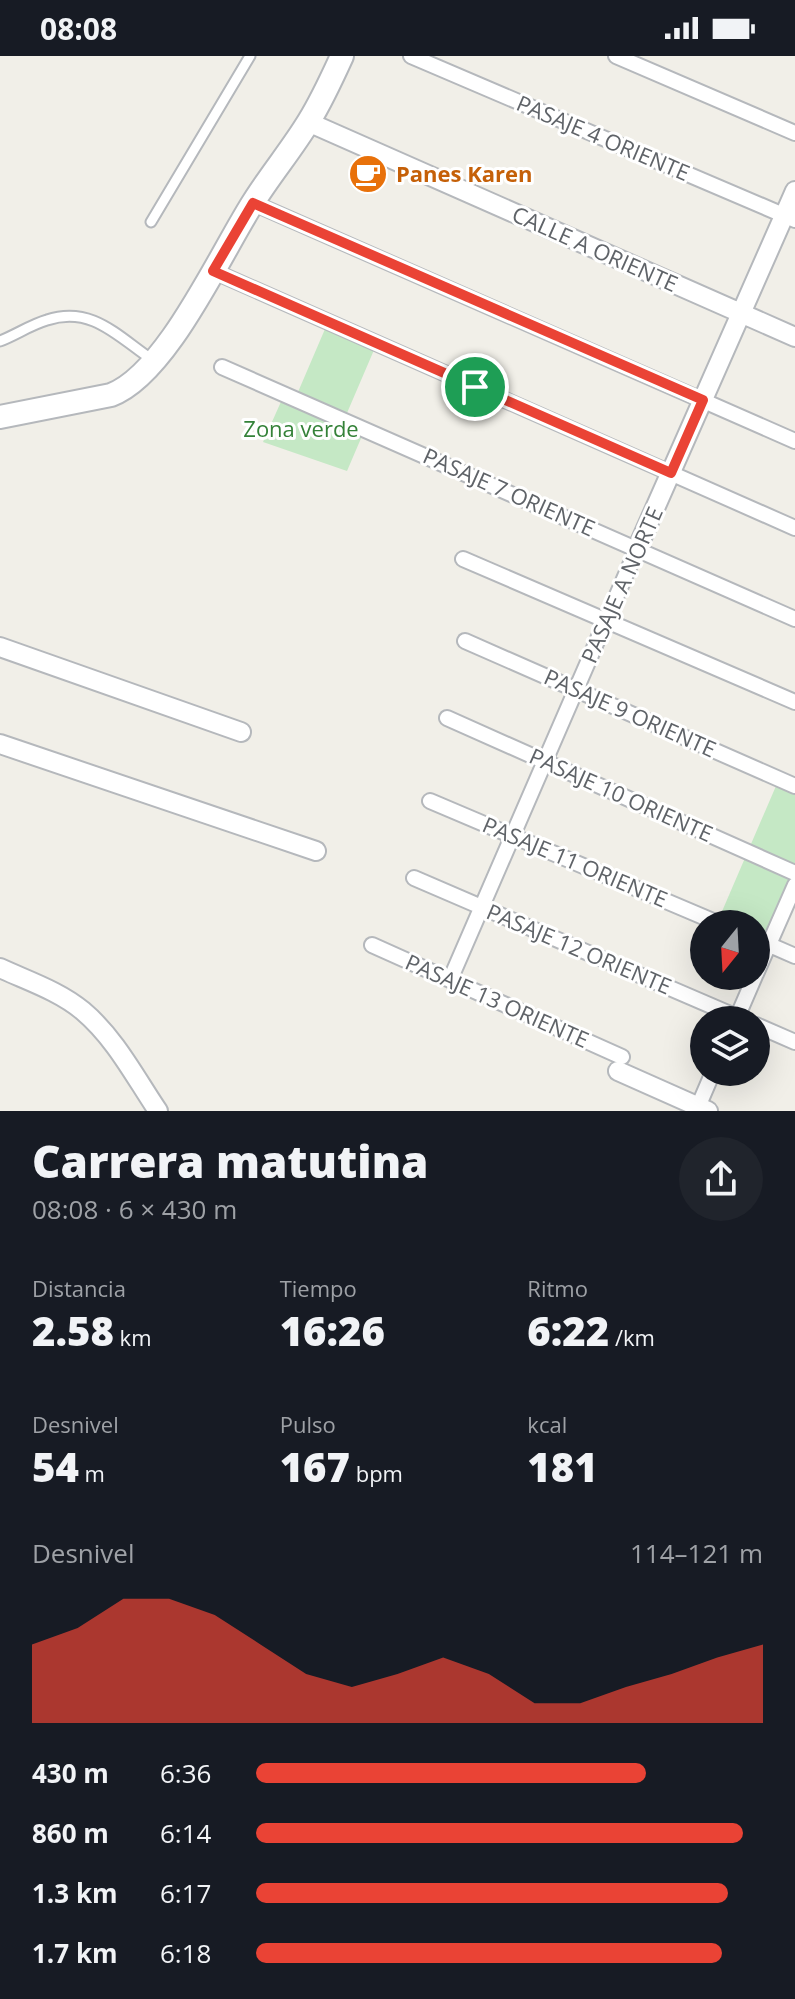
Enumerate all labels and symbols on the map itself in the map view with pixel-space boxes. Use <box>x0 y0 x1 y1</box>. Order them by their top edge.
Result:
street label: PASAJE 4 ORIENTE <box>512 87 695 187</box>
cafe icon: Panes Karen <box>347 153 389 195</box>
place label: Panes Karen <box>396 158 533 188</box>
street label: CALLE A ORIENTE <box>508 198 683 298</box>
pin <box>441 353 509 421</box>
park label: Zona verde <box>243 413 359 443</box>
street label: PASAJE 7 ORIENTE <box>419 440 600 542</box>
street label: PASAJE A NORTE <box>573 502 669 668</box>
street label: PASAJE 9 ORIENTE <box>540 661 721 763</box>
street label: PASAJE 10 ORIENTE <box>525 740 718 848</box>
street label: PASAJE 11 ORIENTE <box>478 809 672 914</box>
street label: PASAJE 12 ORIENTE <box>482 896 676 1001</box>
north arrow <box>690 910 770 990</box>
street label: PASAJE 13 ORIENTE <box>401 946 594 1054</box>

